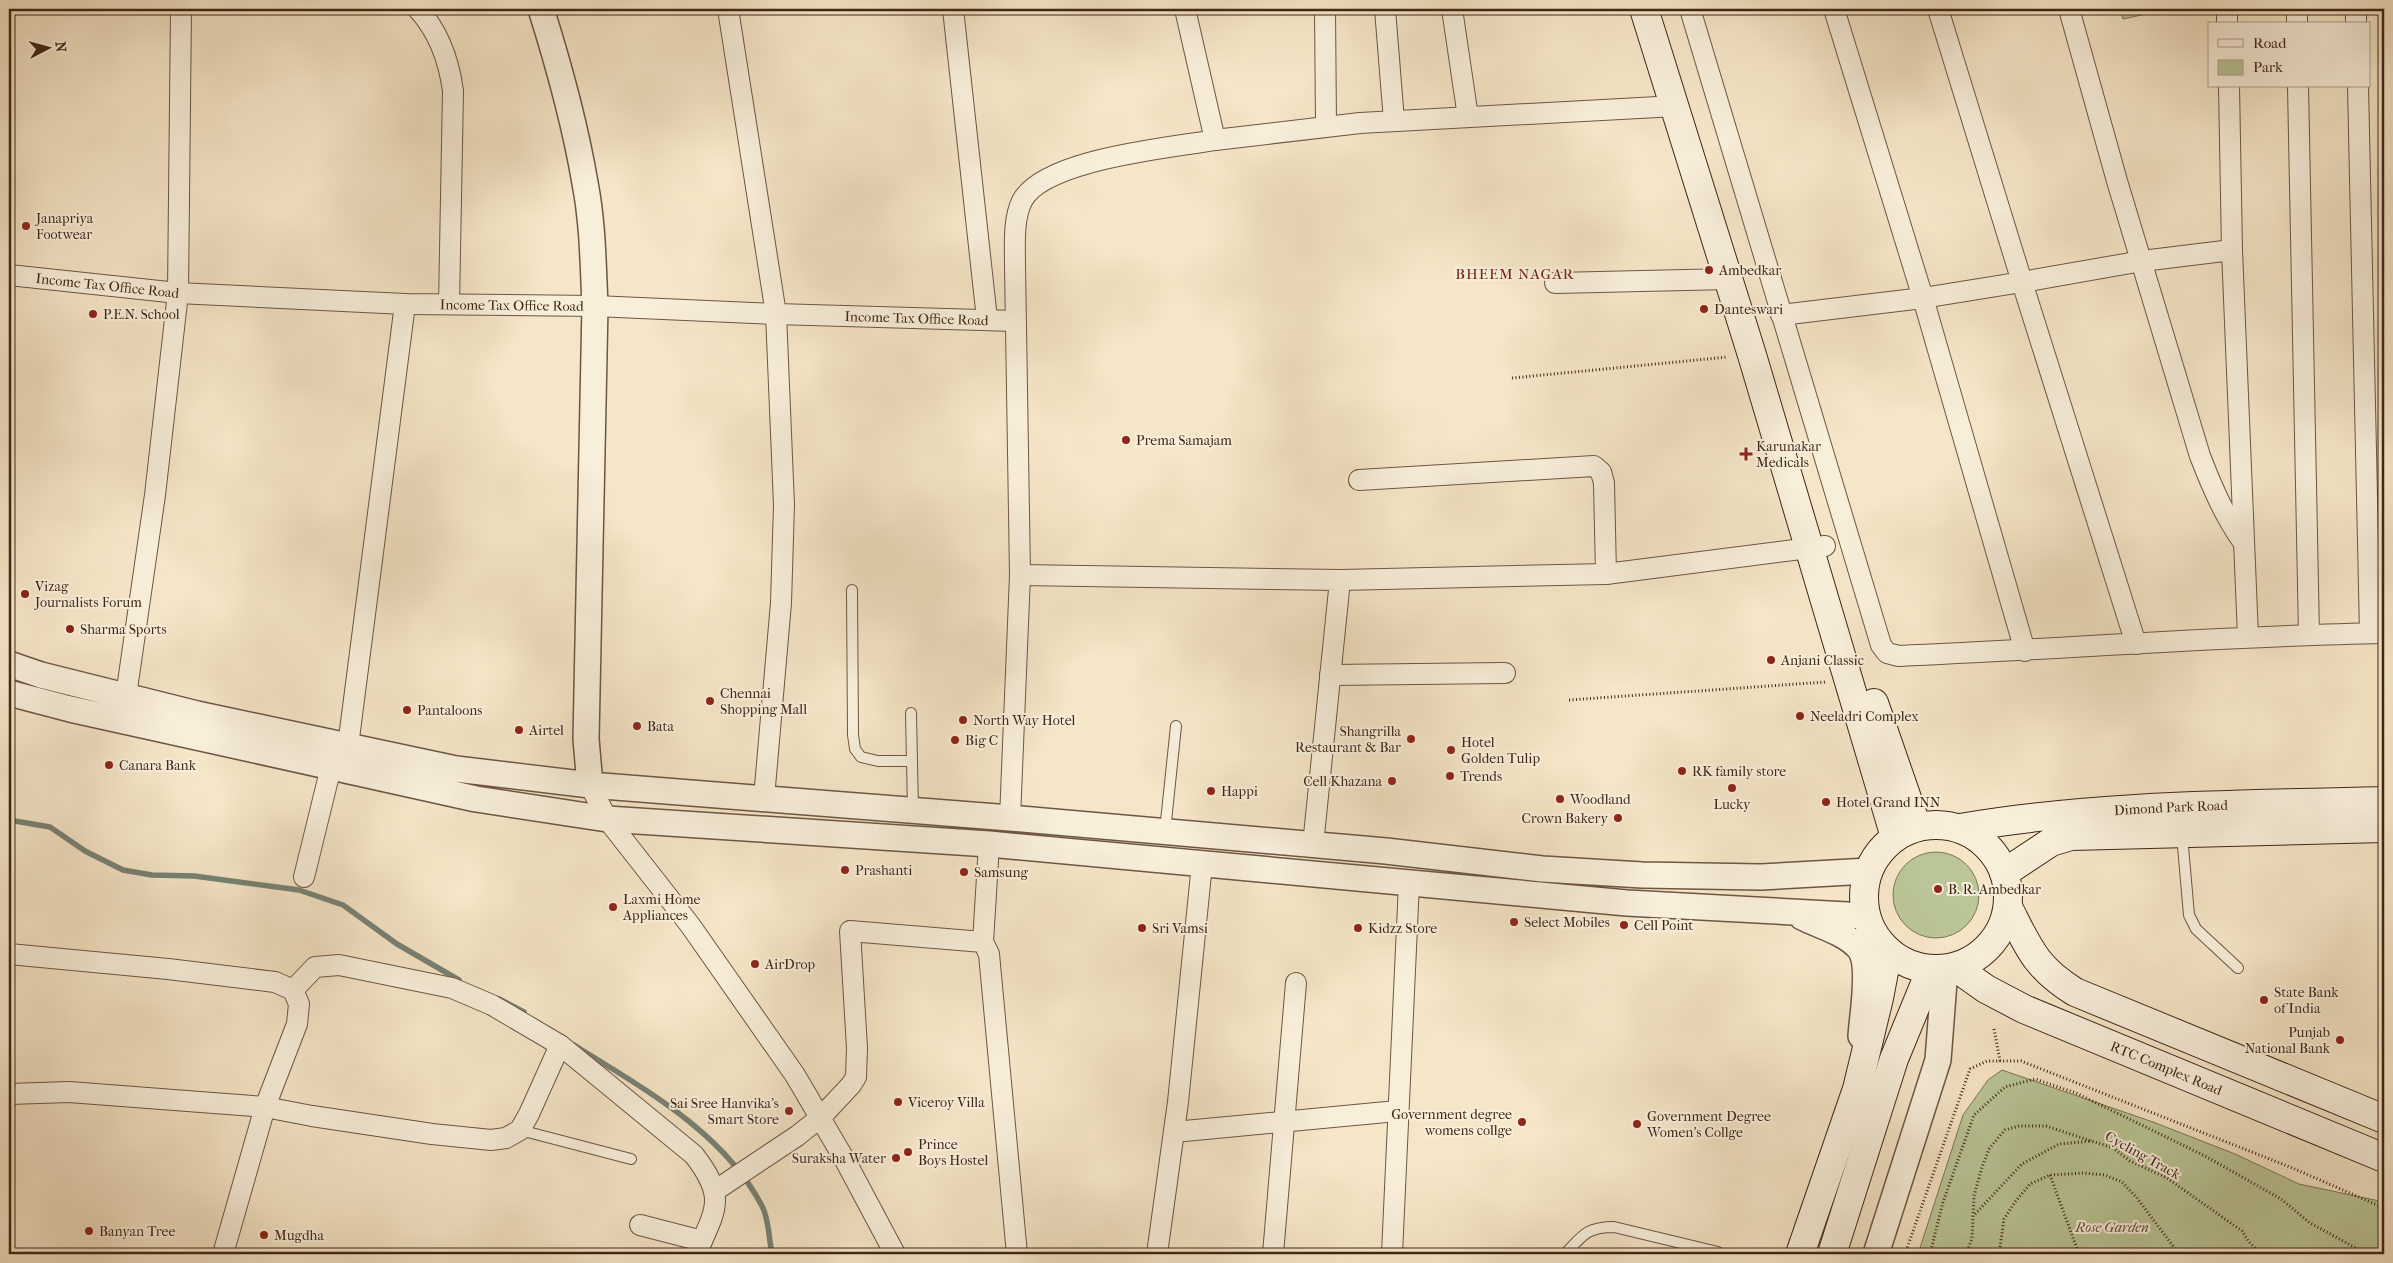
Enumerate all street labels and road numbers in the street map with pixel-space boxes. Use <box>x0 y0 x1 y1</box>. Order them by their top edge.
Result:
street label: Income Tax Office Road <box>35 270 180 302</box>
street label: Income Tax Office Road <box>440 296 584 315</box>
street label: Income Tax Office Road <box>844 308 989 329</box>
street label: Dimond Park Road <box>2113 797 2229 819</box>
street label: RTC Complex Road <box>2108 1038 2225 1099</box>
street label: Cycling Track <box>2102 1128 2184 1184</box>

